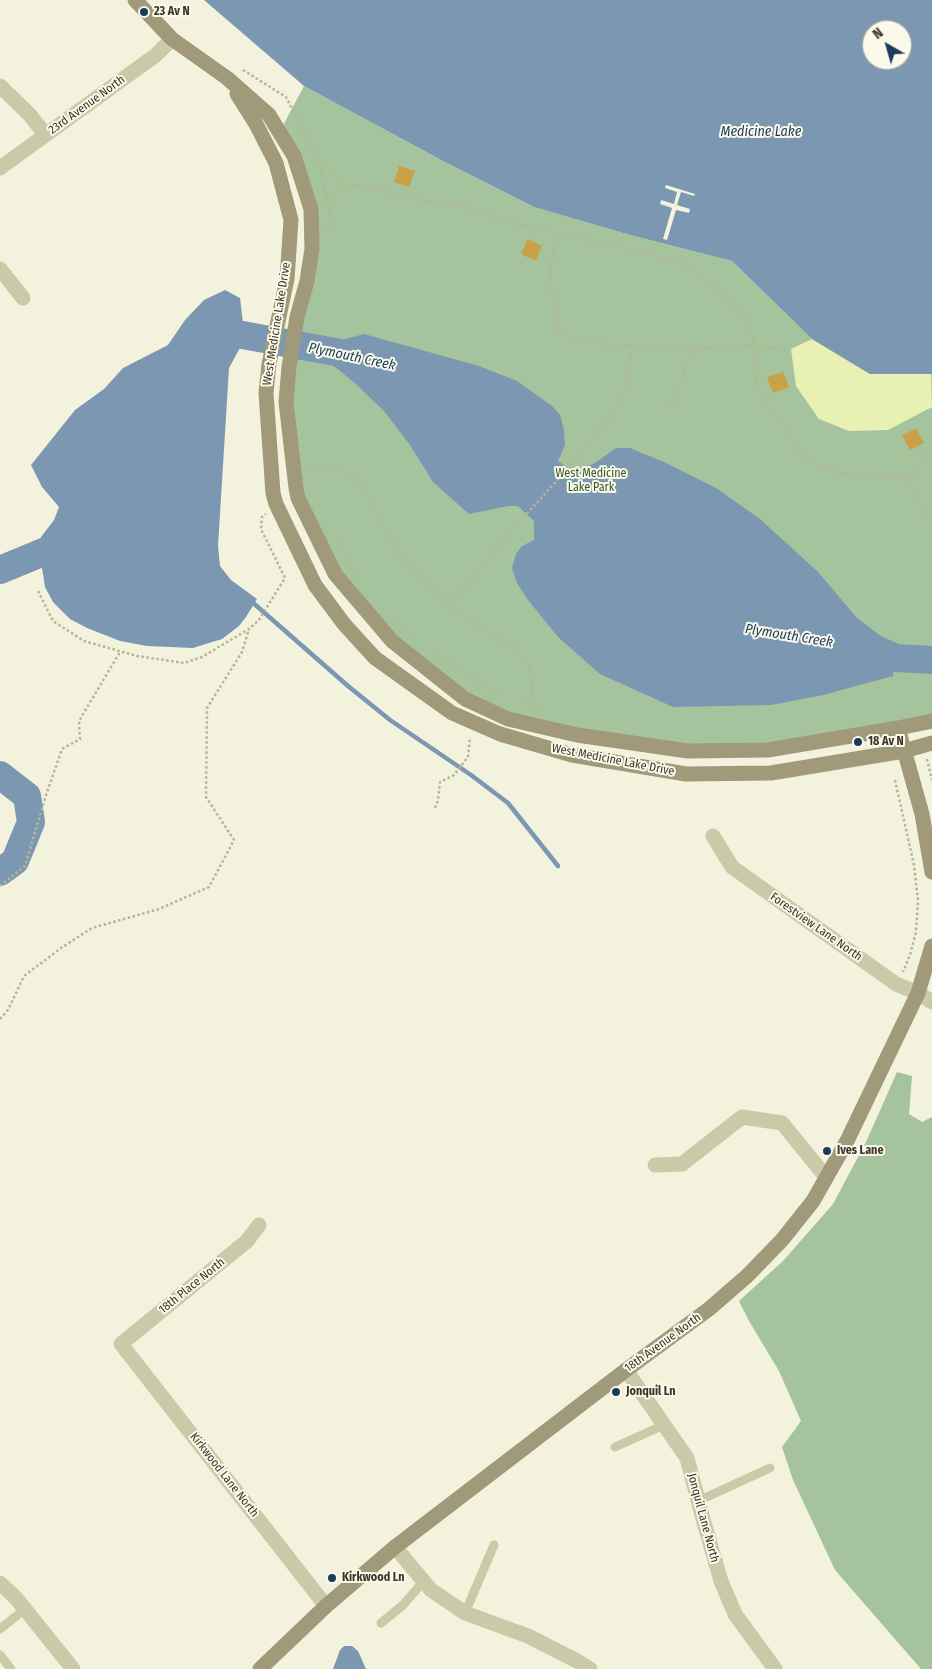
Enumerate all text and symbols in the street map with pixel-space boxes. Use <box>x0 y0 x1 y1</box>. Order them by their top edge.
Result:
place label: 23 Av N <box>154 5 190 19</box>
marker: 23 Av N <box>138 6 150 18</box>
north arrow <box>862 20 912 70</box>
text: N <box>870 24 887 43</box>
street label: 23rd Avenue North <box>46 73 128 137</box>
water label: Medicine Lake <box>721 124 801 140</box>
street label: West Medicine Lake Drive <box>260 261 294 387</box>
water label: Plymouth Creek <box>307 340 397 374</box>
park label: West Medicine Lake Park <box>556 467 626 495</box>
water label: Plymouth Creek <box>744 621 834 651</box>
place label: 18 Av N <box>868 735 904 749</box>
marker: 18 Av N <box>852 736 864 748</box>
street label: West Medicine Lake Drive <box>550 741 676 779</box>
street label: Forestview Lane North <box>767 890 865 964</box>
place label: Ives Lane <box>837 1144 883 1158</box>
marker: Ives Lane <box>821 1145 833 1157</box>
street label: 18th Place North <box>156 1255 228 1317</box>
street label: 18th Avenue North <box>622 1311 704 1375</box>
place label: Jonquil Ln <box>626 1385 676 1399</box>
marker: Jonquil Ln <box>610 1386 622 1398</box>
street label: Kirkwood Lane North <box>187 1430 261 1520</box>
street label: Jonquil Lane North <box>684 1472 722 1564</box>
place label: Kirkwood Ln <box>342 1571 404 1585</box>
marker: Kirkwood Ln <box>326 1572 338 1584</box>

